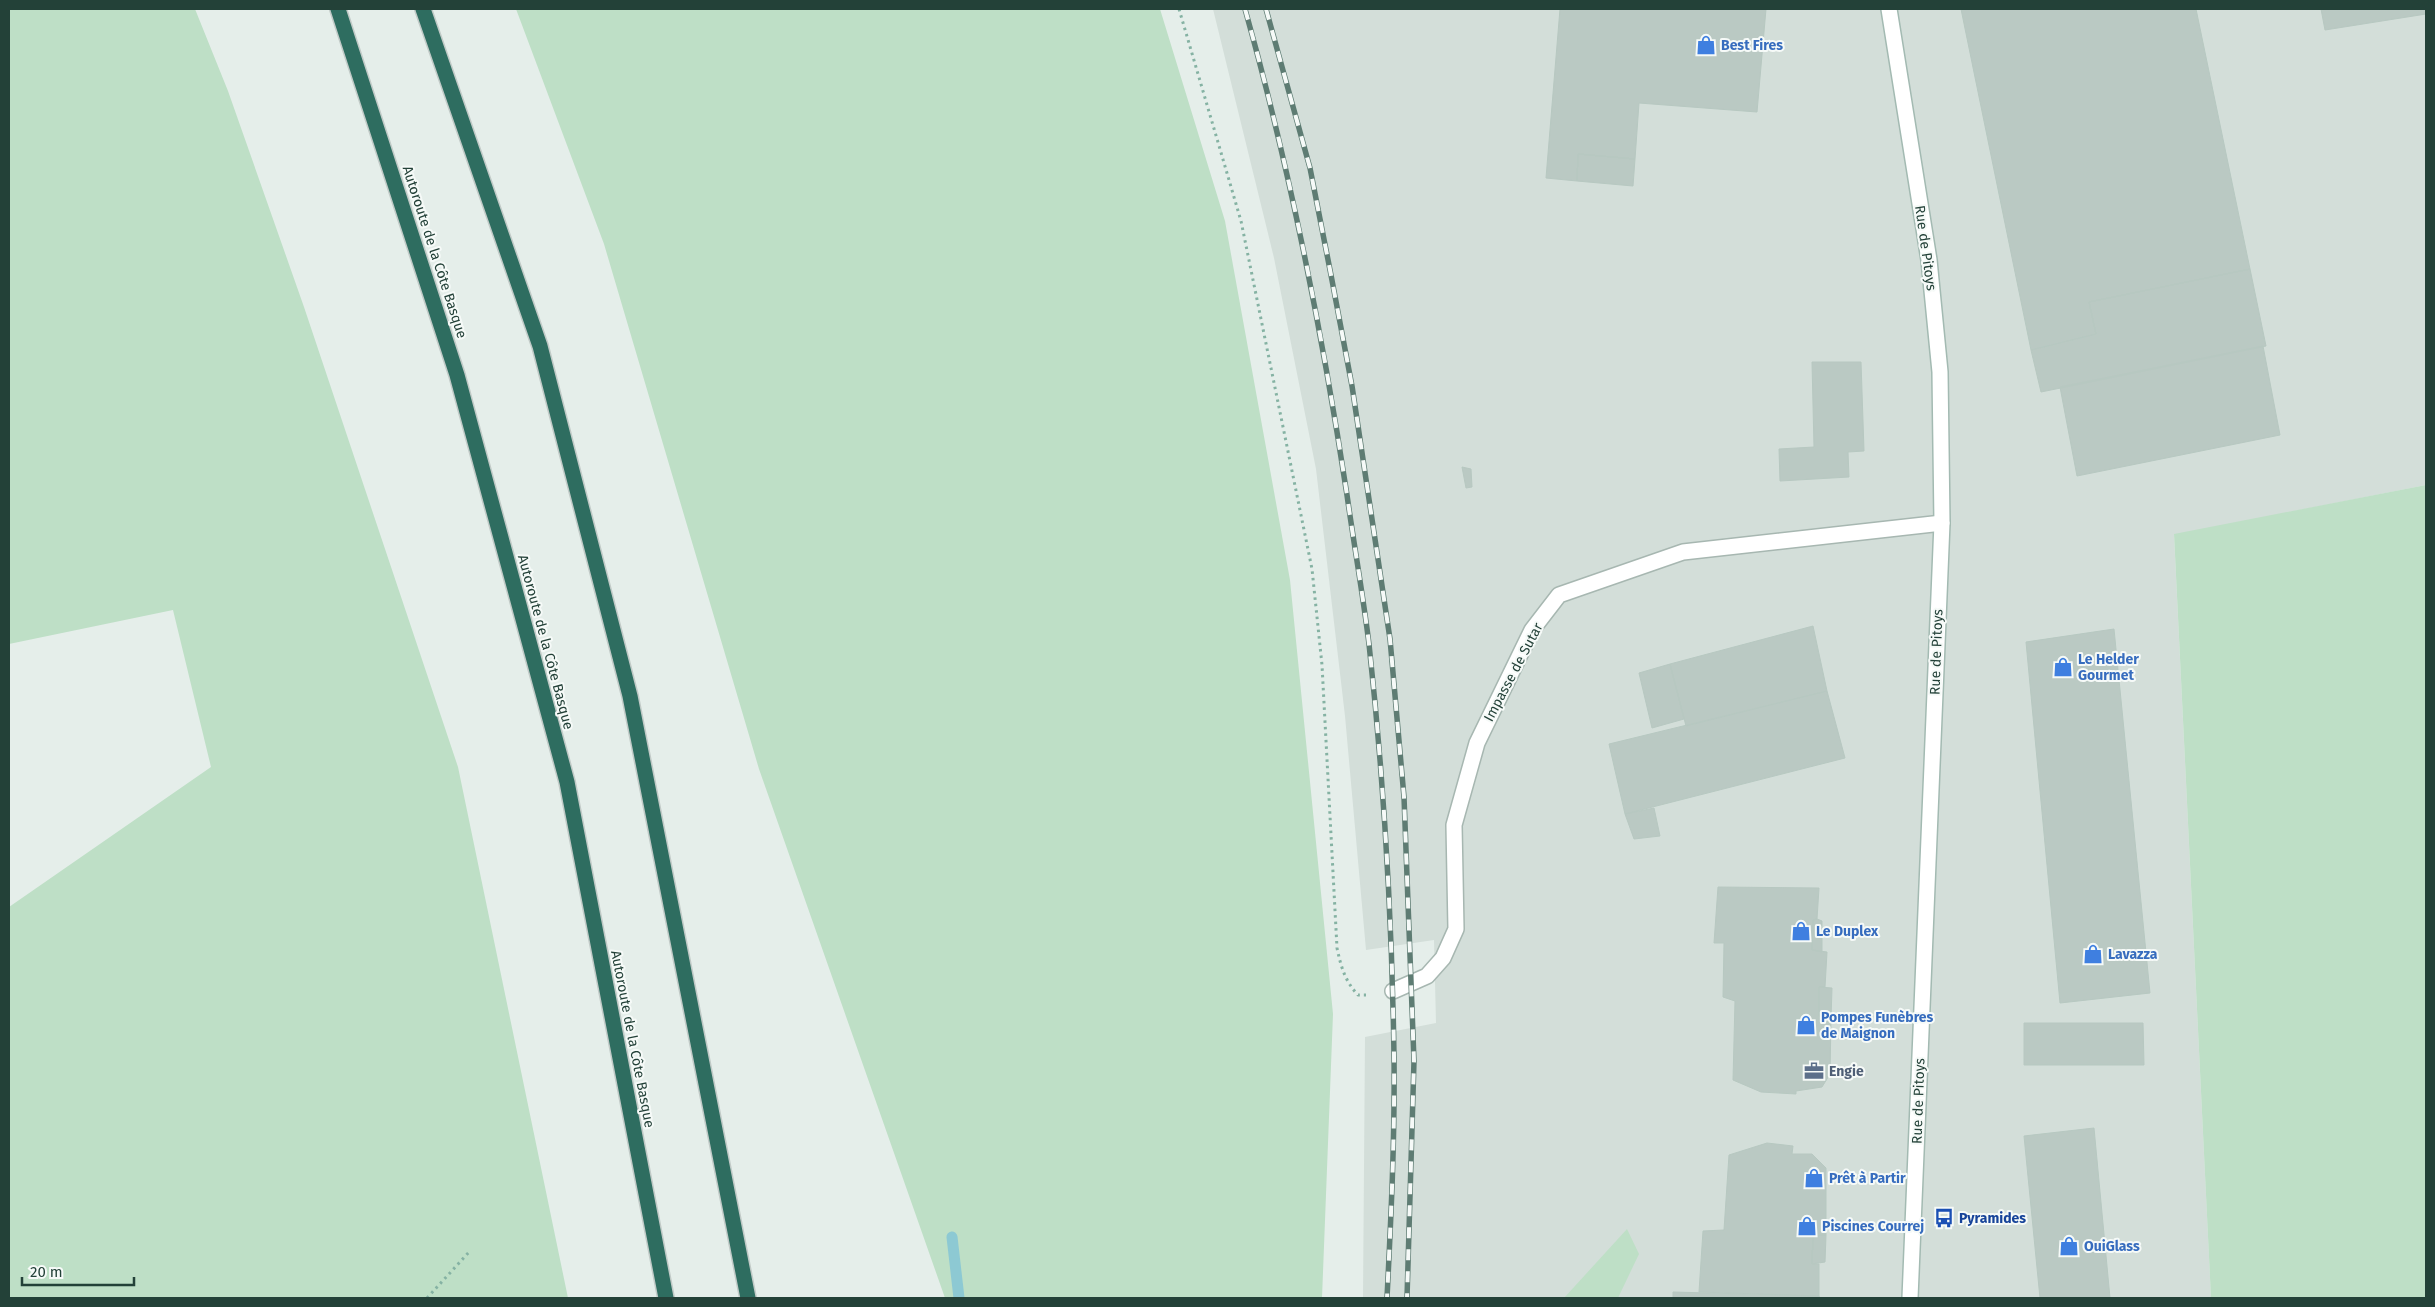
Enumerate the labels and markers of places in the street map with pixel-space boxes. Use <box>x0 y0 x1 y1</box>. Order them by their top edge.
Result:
shop icon: Best Fires <box>1695 34 1717 56</box>
place label: Best Fires <box>1721 37 1783 54</box>
place label: Le Helder Gourmet <box>2078 651 2139 684</box>
shop icon: Le Helder Gourmet <box>2052 656 2074 678</box>
shop icon: Le Duplex <box>1790 920 1812 942</box>
place label: Le Duplex <box>1816 923 1879 940</box>
shop icon: Lavazza <box>2082 943 2104 965</box>
place label: Lavazza <box>2108 946 2158 963</box>
place label: Pompes Funèbres de Maignon <box>1821 1009 1934 1042</box>
shop icon: Pompes Funèbres de Maignon <box>1795 1014 1817 1036</box>
office icon: Engie <box>1803 1060 1825 1082</box>
place label: Engie <box>1829 1063 1864 1080</box>
shop icon: Prêt à Partir <box>1803 1167 1825 1189</box>
place label: Prêt à Partir <box>1829 1170 1906 1187</box>
bus stop icon: Pyramides <box>1933 1207 1955 1229</box>
place label: Pyramides <box>1959 1210 2026 1227</box>
shop icon: Piscines Courrej <box>1796 1215 1818 1237</box>
place label: Piscines Courrej <box>1822 1218 1924 1235</box>
shop icon: OuiGlass <box>2058 1235 2080 1257</box>
place label: OuiGlass <box>2084 1238 2140 1255</box>

